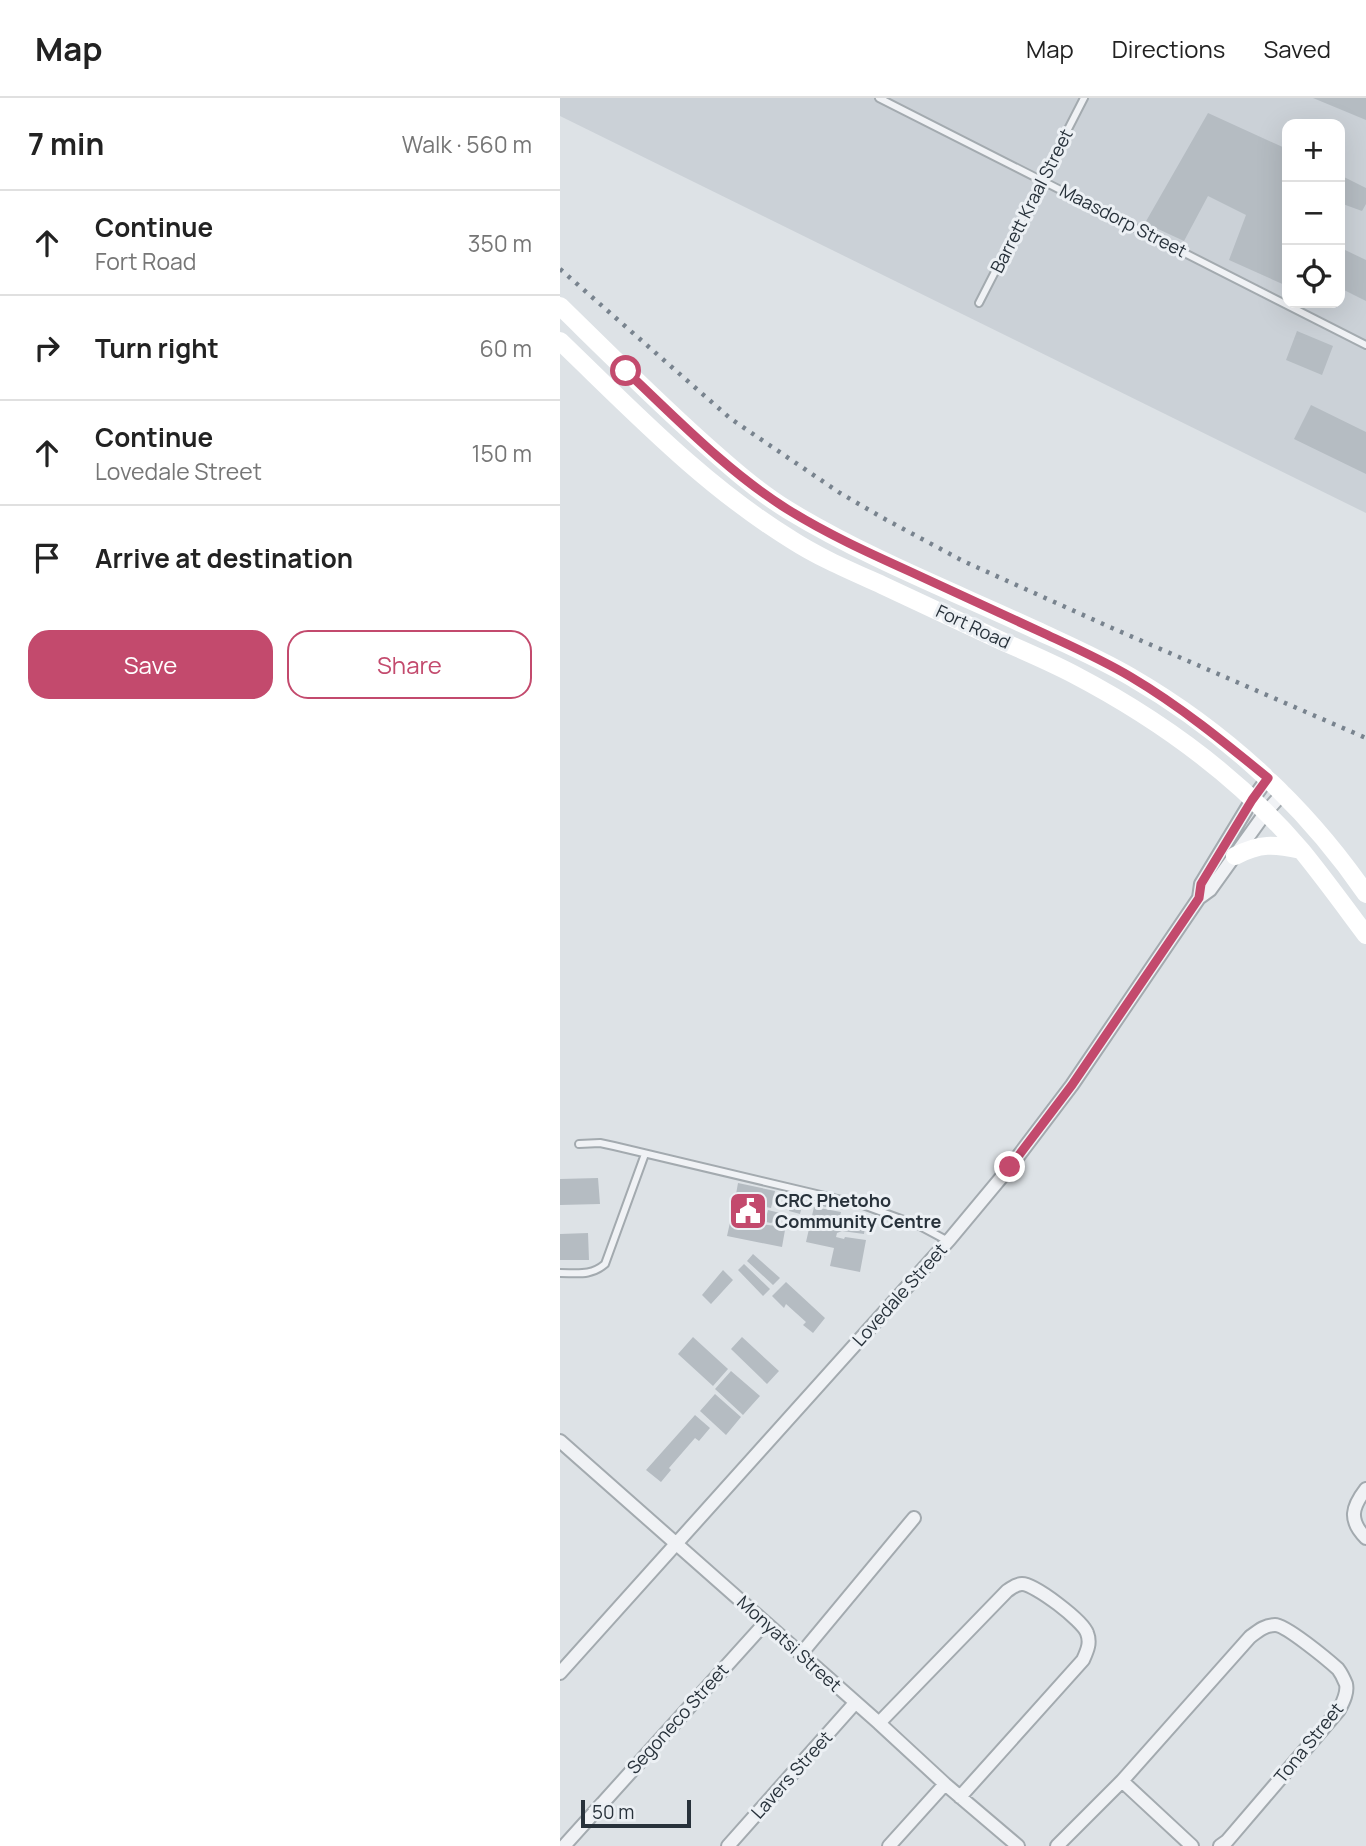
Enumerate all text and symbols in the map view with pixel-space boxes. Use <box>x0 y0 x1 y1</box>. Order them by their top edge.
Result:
text: Map <box>35 26 103 71</box>
text: Map <box>1026 32 1074 65</box>
text: Directions <box>1112 32 1225 65</box>
text: Saved <box>1263 32 1331 65</box>
map controls <box>1282 119 1345 308</box>
button: + <box>1282 119 1345 182</box>
text: 7 min <box>28 123 104 164</box>
street label: Barrett Kraal Street <box>984 124 1078 277</box>
text: Walk · 560 m <box>402 128 532 160</box>
street label: Maasdorp Street <box>1056 178 1191 262</box>
button: − <box>1282 182 1345 245</box>
text: Continue <box>95 209 213 245</box>
icon: ahead <box>28 224 66 262</box>
text: 350 m <box>468 227 532 259</box>
text: Fort Road <box>95 245 196 277</box>
button: locate <box>1282 245 1345 308</box>
icon: right <box>28 329 66 367</box>
text: Turn right <box>95 330 219 366</box>
text: 60 m <box>480 332 532 364</box>
route start <box>610 355 641 386</box>
text: Continue <box>95 419 213 455</box>
icon: ahead <box>28 434 66 472</box>
text: 150 m <box>472 437 532 469</box>
text: Lovedale Street <box>95 455 262 487</box>
icon: arrive <box>28 539 66 577</box>
text: Arrive at destination <box>95 540 353 576</box>
street label: Fort Road <box>932 598 1014 654</box>
button: Save <box>28 630 273 699</box>
button: Share <box>287 630 532 699</box>
route end <box>994 1151 1025 1182</box>
place label: CRC Phetoho Community Centre <box>775 1188 941 1233</box>
public building icon: CRC Phetoho Community Centre <box>727 1190 769 1232</box>
street label: Lovedale Street <box>847 1238 952 1351</box>
street label: Monyatsi Street <box>732 1590 847 1697</box>
street label: Segoneco Street <box>621 1658 733 1779</box>
street label: Tona Street <box>1268 1697 1348 1788</box>
street label: Lavers Street <box>745 1725 837 1823</box>
scale bar <box>581 1797 691 1829</box>
text: 50 m <box>592 1799 634 1825</box>

